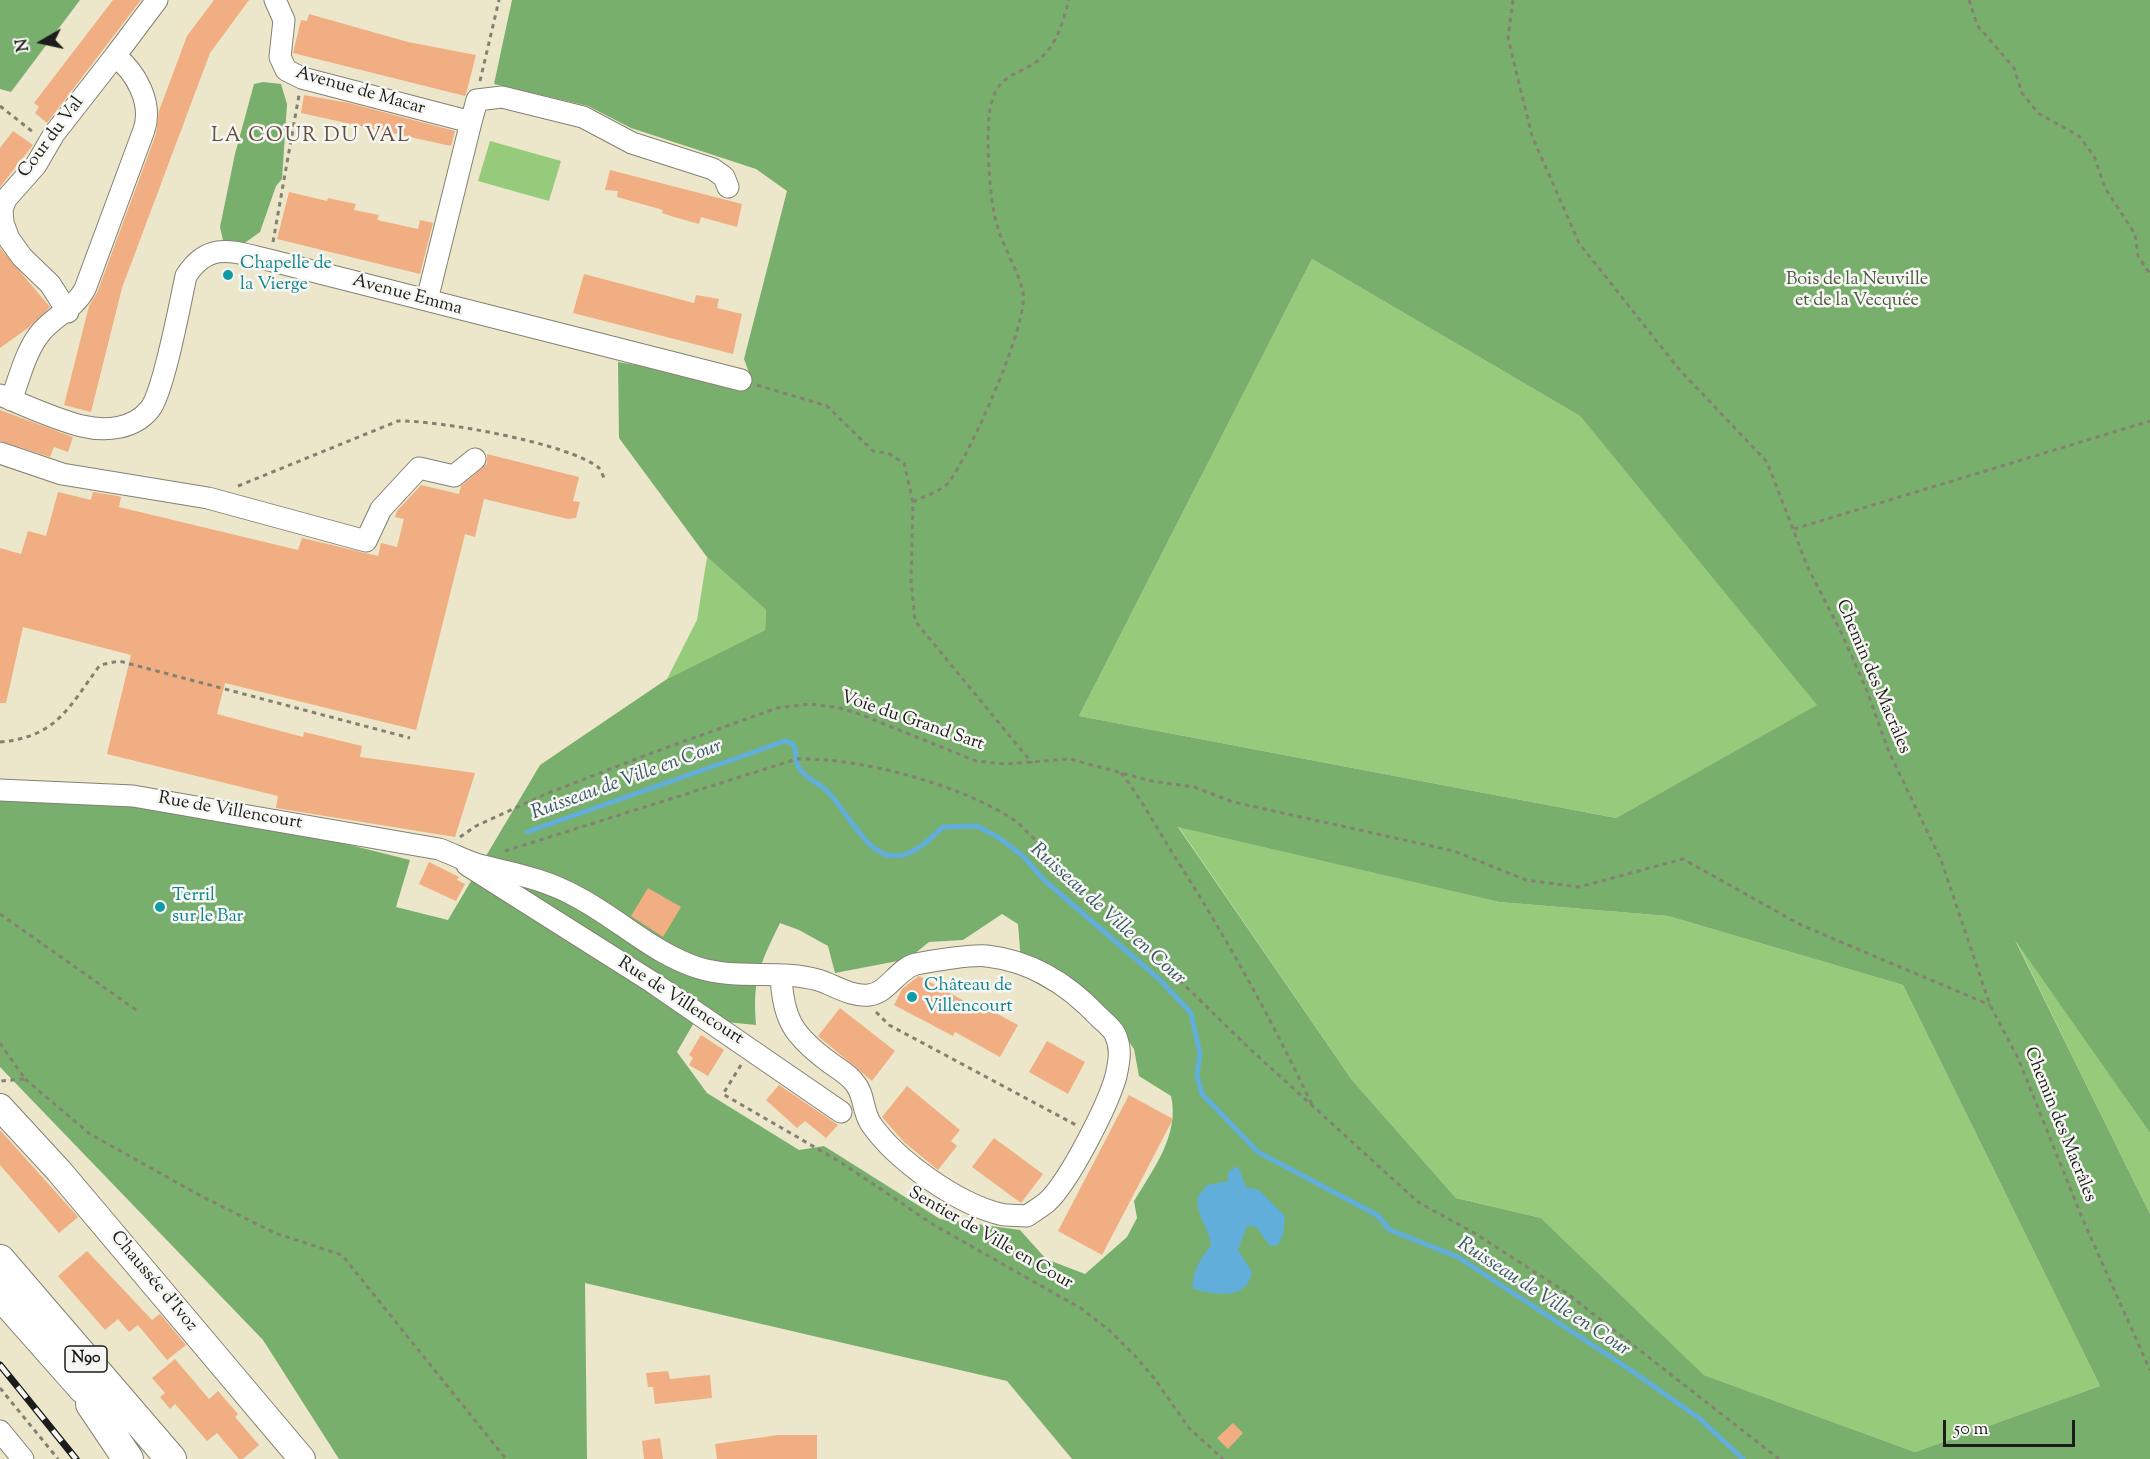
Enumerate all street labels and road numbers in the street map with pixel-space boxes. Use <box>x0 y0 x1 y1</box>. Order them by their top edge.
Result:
street label: Avenue de Macar <box>293 63 427 121</box>
street label: Cour du Val <box>15 93 89 183</box>
street label: Avenue Emma <box>350 271 464 321</box>
street label: Chemin des Macrâles <box>1830 597 1914 757</box>
street label: Voie du Grand Sart <box>838 687 986 757</box>
street label: Rue de Villencourt <box>156 789 304 835</box>
street label: Rue de Villencourt <box>613 953 747 1051</box>
street label: Chemin des Macrâles <box>2018 1044 2100 1206</box>
street label: Sentier de Ville en Cour <box>904 1183 1076 1295</box>
street label: Chaussée d'Ivoz <box>105 1227 201 1337</box>
road number: N90 <box>65 1346 107 1372</box>

